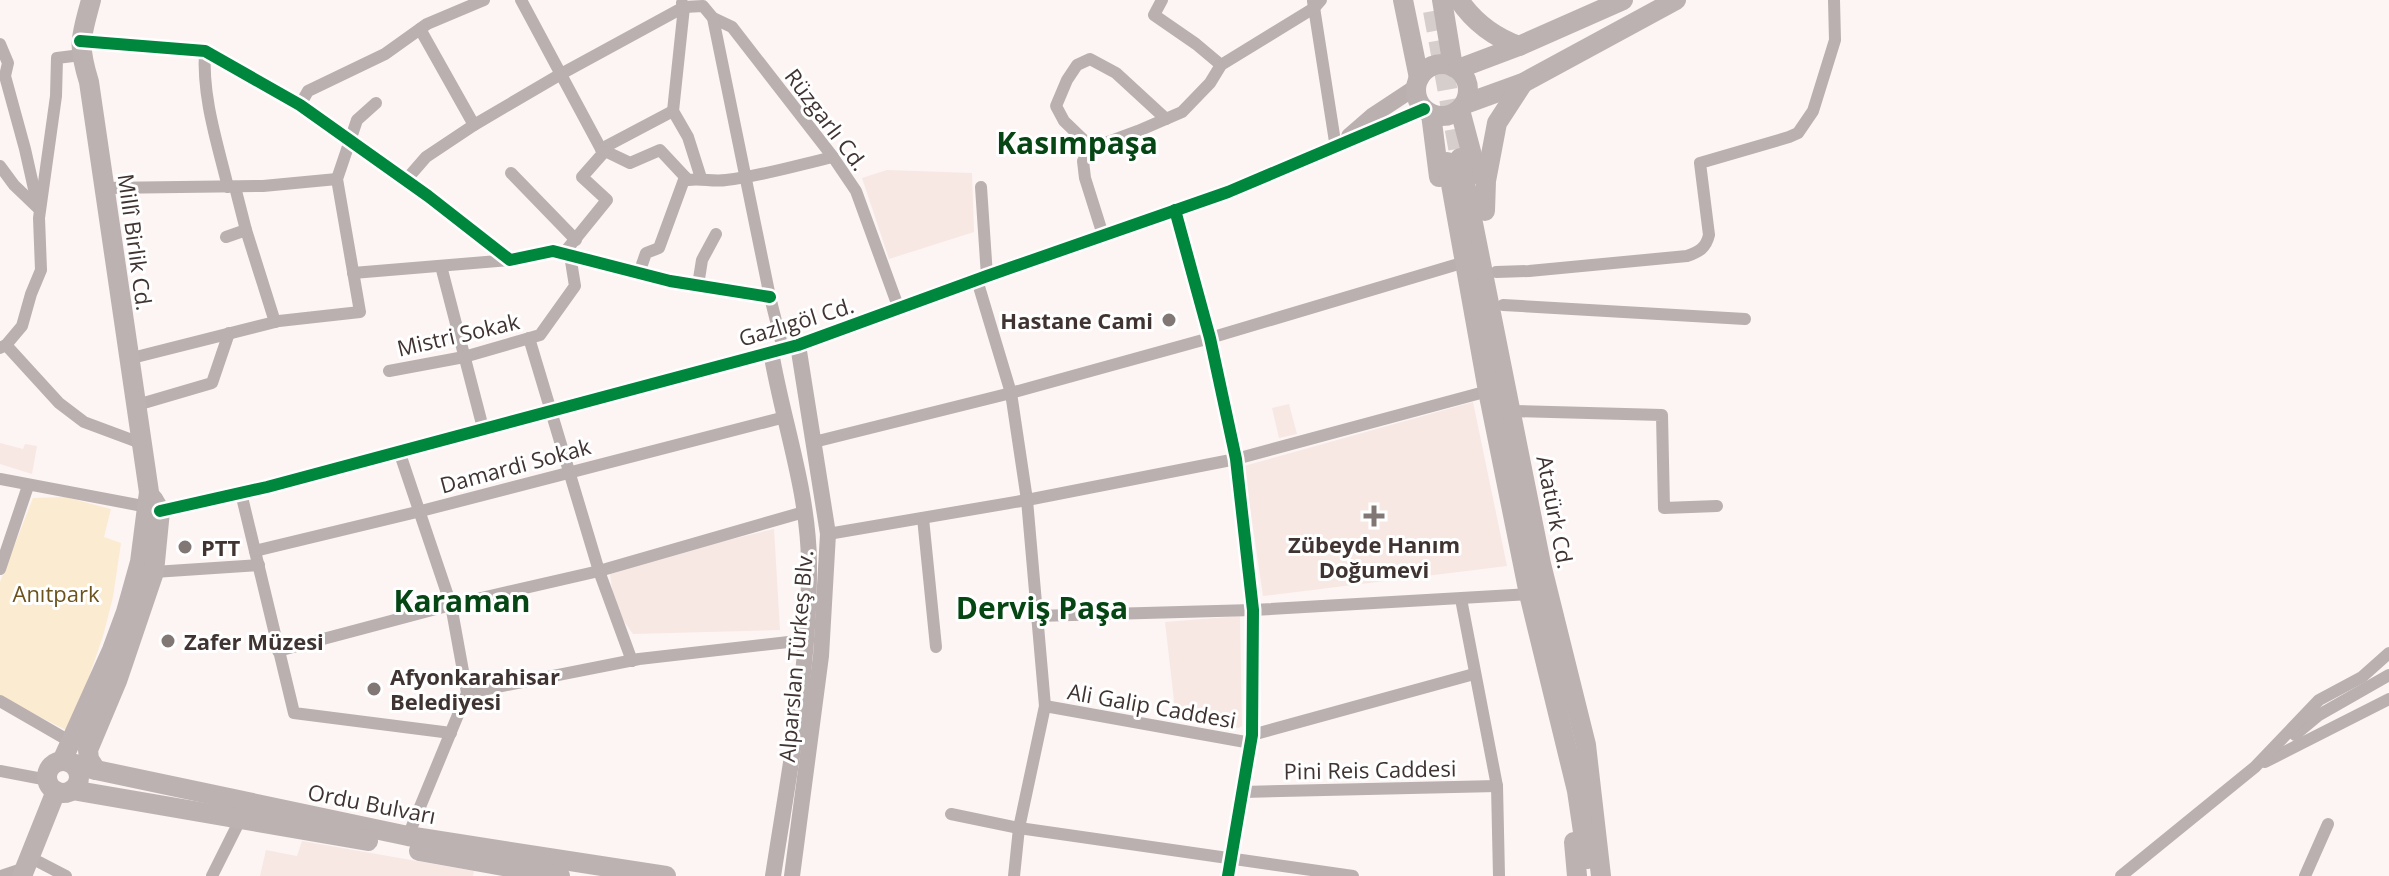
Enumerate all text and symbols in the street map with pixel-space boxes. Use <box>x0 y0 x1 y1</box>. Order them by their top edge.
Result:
street label: Rüzgarlı Cd. <box>779 62 875 176</box>
district label: Kasımpaşa <box>996 122 1158 163</box>
street label: Millî Birlik Cd. <box>112 172 160 312</box>
street label: Gazlıgöl Cd. <box>735 289 857 353</box>
street label: Mistri Sokak <box>394 305 522 363</box>
place label: Hastane Cami <box>1000 305 1153 335</box>
marker: Hastane Cami <box>1160 311 1178 329</box>
street label: Damardi Sokak <box>436 430 594 500</box>
street label: Atatürk Cd. <box>1530 453 1582 571</box>
marker: Zübeyde Hanım Doğumevi <box>1363 505 1385 527</box>
place label: Zübeyde Hanım Doğumevi <box>1288 529 1460 584</box>
place label: PTT <box>201 532 241 562</box>
marker: PTT <box>176 538 194 556</box>
street label: Alparslan Türkeş Blv. <box>771 549 819 763</box>
park label: Anıtpark <box>12 578 100 608</box>
district label: Karaman <box>393 580 531 621</box>
district label: Derviş Paşa <box>956 587 1128 628</box>
place label: Zafer Müzesi <box>184 626 324 656</box>
marker: Zafer Müzesi <box>159 632 177 650</box>
place label: Afyonkarahisar Belediyesi <box>390 661 560 716</box>
street label: Ali Galip Caddesi <box>1065 675 1239 735</box>
marker: Afyonkarahisar Belediyesi <box>365 680 383 698</box>
street label: Pini Reis Caddesi <box>1283 752 1457 786</box>
street label: Ordu Bulvarı <box>305 776 439 830</box>

